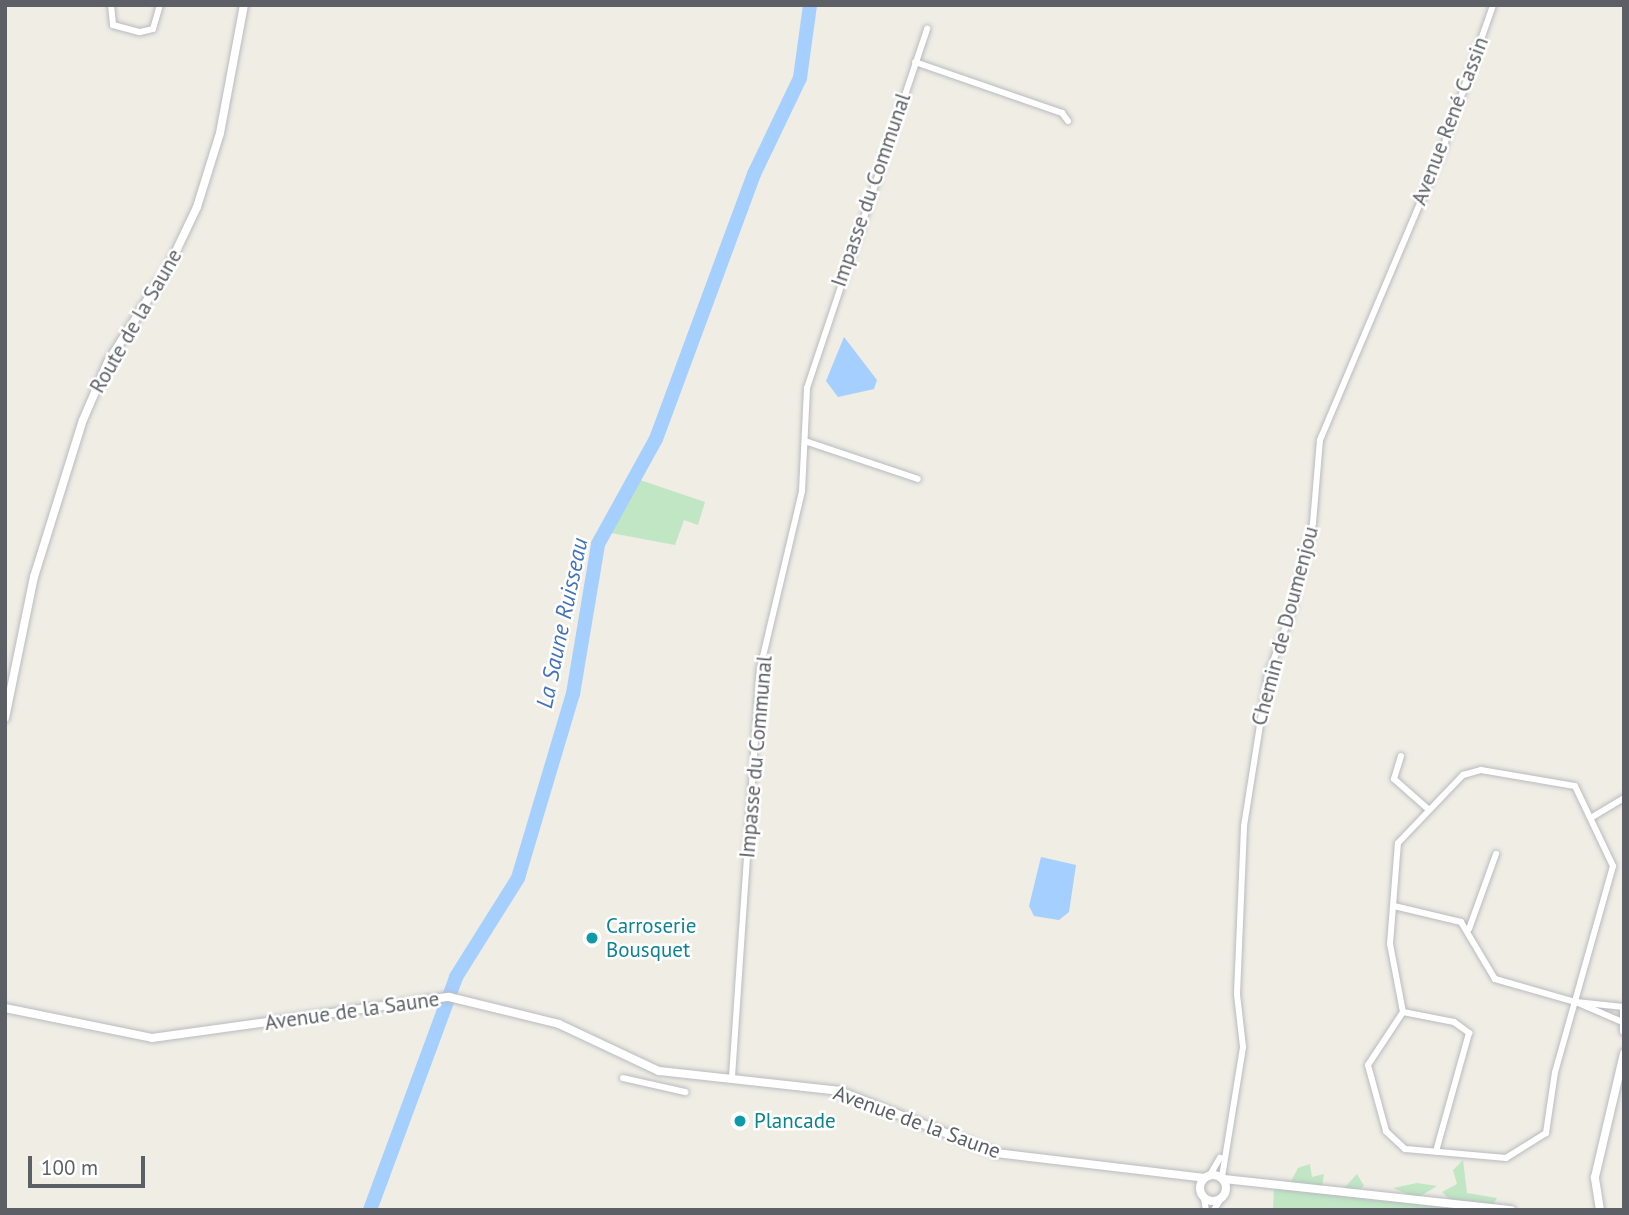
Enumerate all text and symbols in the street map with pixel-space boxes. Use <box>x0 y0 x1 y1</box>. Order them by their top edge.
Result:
street label: Avenue René Cassin <box>1406 33 1494 209</box>
street label: Impasse du Communal <box>826 90 916 290</box>
street label: Route de la Saune <box>85 245 187 397</box>
street label: Chemin de Doumenjou <box>1246 524 1324 728</box>
water label: La Saune Ruisseau <box>530 535 594 711</box>
street label: Impasse du Communal <box>735 655 777 859</box>
place label: Carroserie Bousquet <box>606 913 697 963</box>
marker: Carroserie Bousquet <box>584 930 600 946</box>
street label: Avenue de la Saune <box>263 986 441 1036</box>
street label: Avenue de la Saune <box>830 1080 1004 1164</box>
place label: Plancade <box>754 1108 836 1134</box>
marker: Plancade <box>732 1113 748 1129</box>
scale bar <box>32 1142 149 1186</box>
text: 100 m <box>41 1154 98 1181</box>

